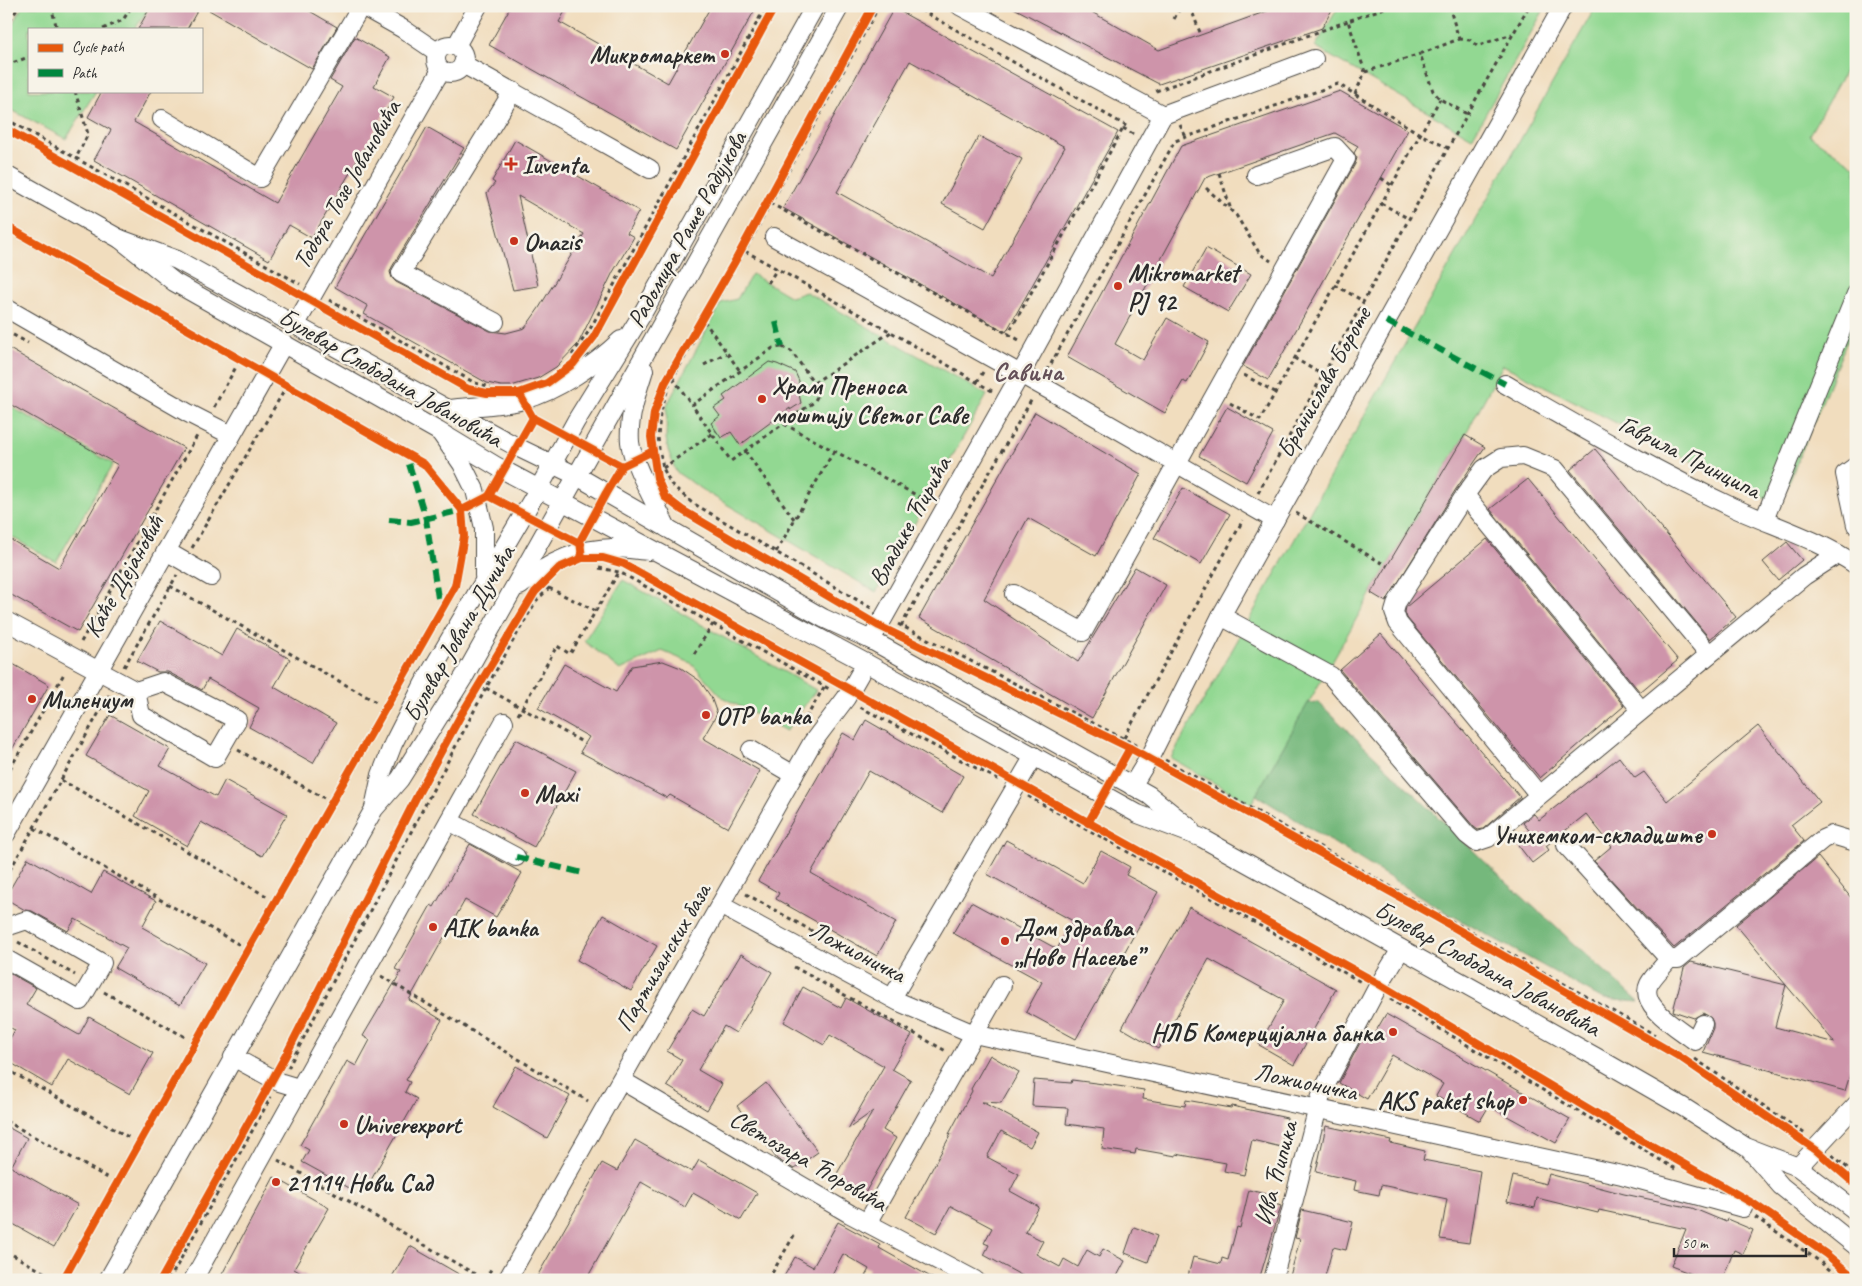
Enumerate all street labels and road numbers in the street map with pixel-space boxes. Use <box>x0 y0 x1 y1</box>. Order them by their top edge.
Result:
street label: Тодора Тозе Јовановића <box>285 92 409 275</box>
street label: Радомира Раше Радујкова <box>620 124 755 333</box>
street label: Бранислава Бороте <box>1269 300 1379 463</box>
street label: Булевар Слободана Јовановића <box>273 301 510 456</box>
street label: Гаврила Принципа <box>1613 407 1768 508</box>
street label: Владике Ћирића <box>861 449 960 592</box>
street label: Каће Дејановић <box>76 509 172 643</box>
street label: Булевар Јована Дучића <box>395 538 523 727</box>
street label: Партизанских база <box>608 875 719 1037</box>
street label: Булевар Слободана Јовановића <box>1369 894 1608 1045</box>
street label: Ложионичка <box>804 913 913 991</box>
street label: Ложионичка <box>1252 1056 1362 1109</box>
street label: Светозара Ћоровића <box>724 1103 895 1220</box>
street label: Ива Ћипика <box>1247 1115 1306 1229</box>

